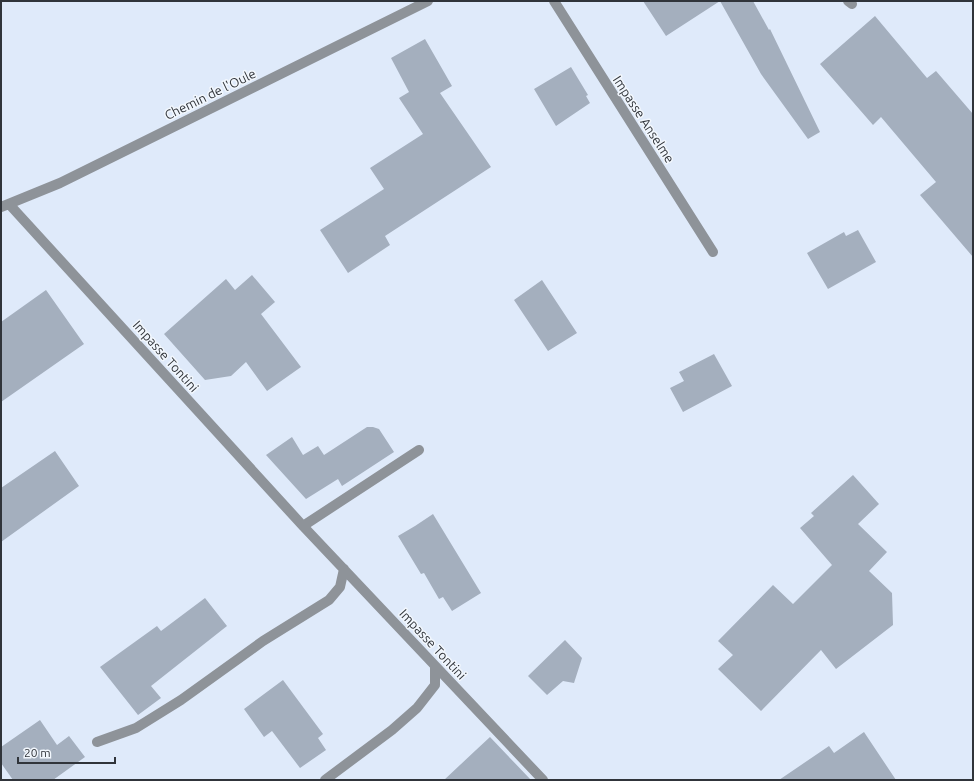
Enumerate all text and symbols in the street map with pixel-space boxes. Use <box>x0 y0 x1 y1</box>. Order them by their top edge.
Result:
street label: Chemin de l'Oule <box>162 66 258 122</box>
street label: Impasse Anselme <box>611 73 677 165</box>
street label: Impasse Tontini <box>130 318 202 394</box>
street label: Impasse Tontini <box>397 606 469 682</box>
scale bar <box>18 739 115 765</box>
text: 20 m <box>24 746 51 759</box>

